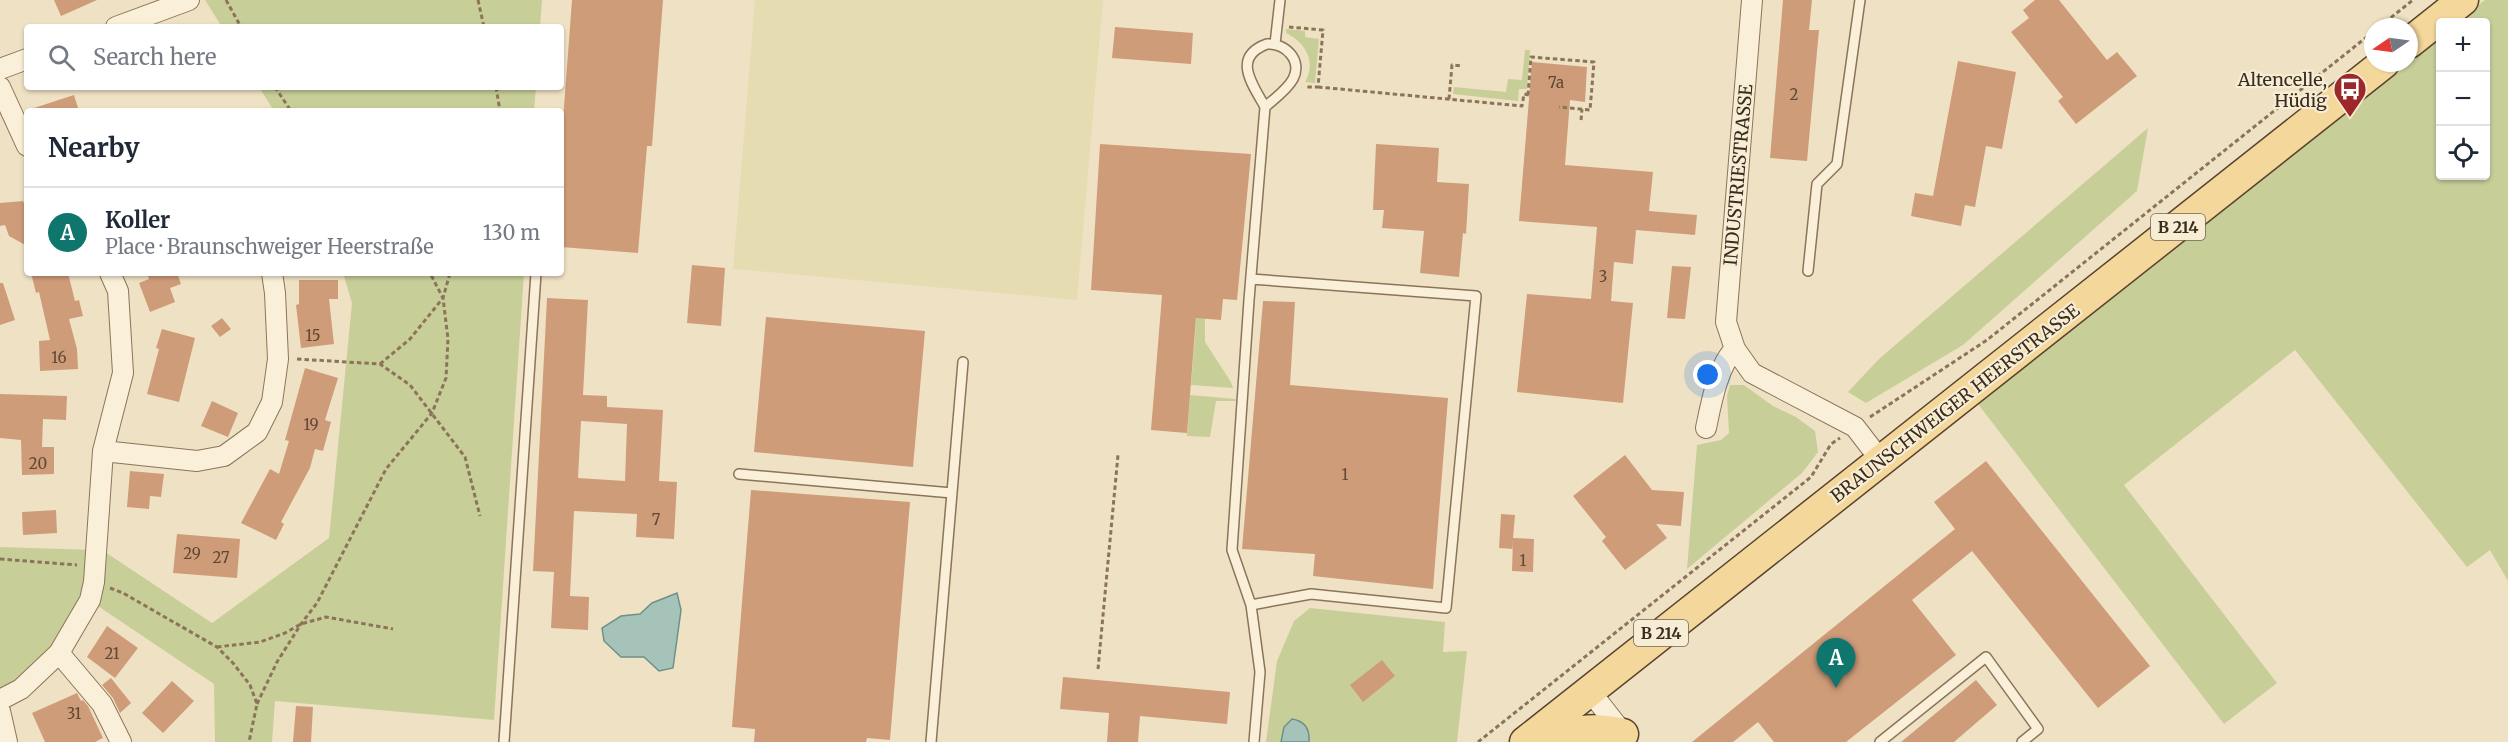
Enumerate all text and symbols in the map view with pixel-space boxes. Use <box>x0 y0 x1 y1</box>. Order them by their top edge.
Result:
north arrow <box>2364 18 2418 72</box>
map controls <box>2436 18 2490 180</box>
button: + <box>2436 18 2490 72</box>
search box <box>24 24 564 90</box>
icon: search <box>45 41 78 74</box>
text: Search here <box>93 43 216 71</box>
place label: Altencelle, Hüdig <box>2237 68 2327 112</box>
bus stop icon: Altencelle, Hüdig <box>2332 71 2368 118</box>
button: − <box>2436 72 2490 126</box>
house number: 7a <box>1548 73 1564 92</box>
street label: INDUSTRIESTRASSE <box>1719 83 1757 267</box>
house number: 2 <box>1790 85 1799 104</box>
button: locate <box>2436 126 2490 180</box>
text: Nearby <box>48 131 140 164</box>
text: Koller <box>105 206 170 234</box>
road number: B 214 <box>2151 214 2205 240</box>
text: A <box>60 220 75 245</box>
text: 130 m <box>483 220 540 245</box>
text: Place · Braunschweiger Heerstraße <box>105 234 434 259</box>
house number: 3 <box>1599 267 1607 286</box>
street label: BRAUNSCHWEIGER HEERSTRASSE <box>1826 298 2084 507</box>
house number: 15 <box>305 326 321 345</box>
house number: 16 <box>51 348 67 367</box>
your location <box>1693 360 1722 389</box>
house number: 19 <box>303 415 319 434</box>
house number: 20 <box>29 454 47 473</box>
house number: 1 <box>1342 465 1349 484</box>
house number: 7 <box>652 510 661 529</box>
house number: 29 <box>183 544 201 563</box>
house number: 27 <box>213 548 230 567</box>
house number: 1 <box>1520 551 1527 570</box>
road number: B 214 <box>1634 620 1688 646</box>
pin: A <box>1816 638 1856 688</box>
house number: 21 <box>104 644 120 663</box>
house number: 31 <box>67 704 82 723</box>

